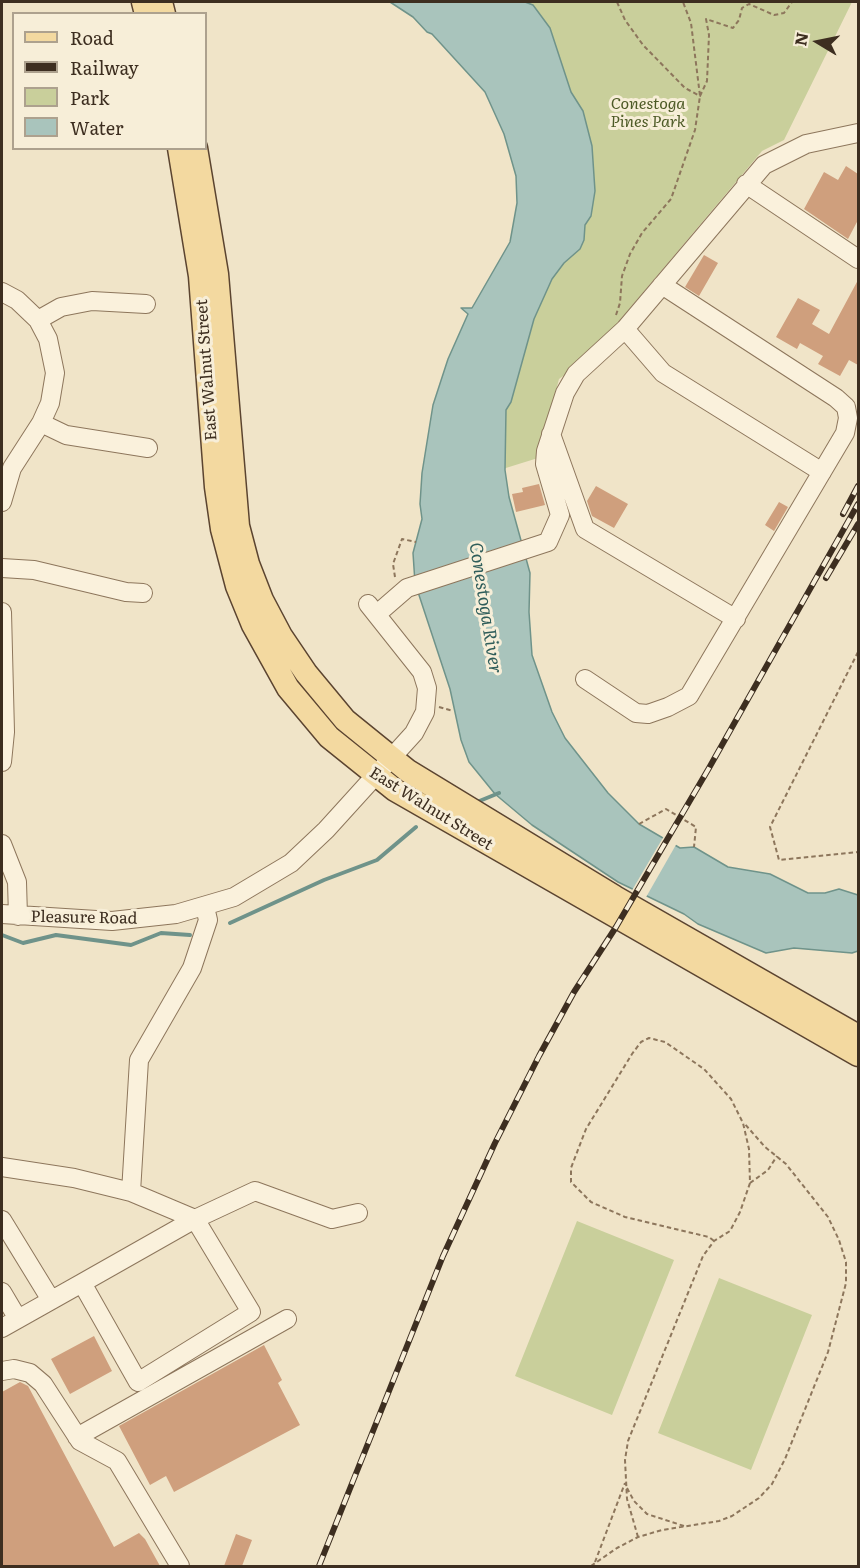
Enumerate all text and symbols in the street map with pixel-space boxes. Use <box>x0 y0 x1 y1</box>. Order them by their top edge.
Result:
legend <box>12 12 207 150</box>
north arrow <box>788 12 848 72</box>
text: Road <box>70 24 114 51</box>
text: N <box>787 30 813 48</box>
text: Railway <box>70 54 139 81</box>
text: Park <box>70 84 109 111</box>
park label: Conestoga Pines Park <box>610 94 686 132</box>
text: Water <box>70 114 123 141</box>
street label: East Walnut Street <box>192 299 222 441</box>
water label: Conestoga River <box>464 541 506 675</box>
street label: East Walnut Street <box>366 763 496 855</box>
street label: Pleasure Road <box>31 907 137 929</box>

